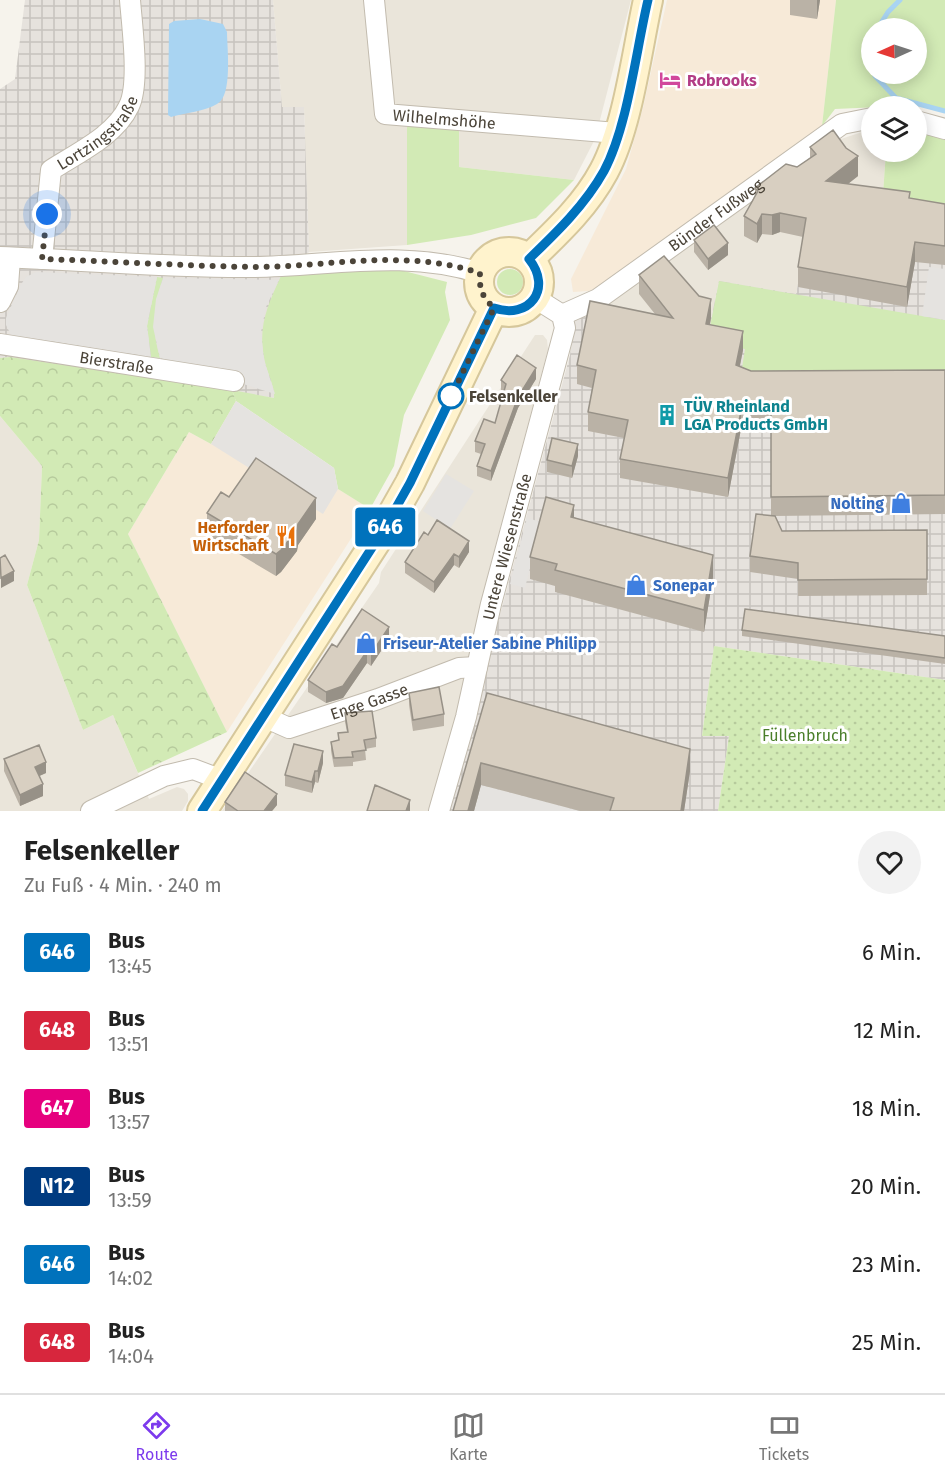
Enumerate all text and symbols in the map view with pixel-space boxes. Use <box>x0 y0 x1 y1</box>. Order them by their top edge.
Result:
north arrow <box>861 18 927 84</box>
map controls <box>861 18 927 162</box>
hotel icon: Robrooks <box>658 68 682 92</box>
place label: Robrooks <box>687 71 757 90</box>
street label: Lortzingstraße <box>54 94 142 174</box>
button: layers <box>861 96 927 162</box>
street label: Wilhelmshöhe <box>392 106 497 133</box>
street label: Bünder Fußweg <box>665 174 767 255</box>
your location <box>32 199 62 229</box>
street label: Bierstraße <box>78 348 155 378</box>
marker: Felsenkeller <box>438 383 464 409</box>
place label: Felsenkeller <box>469 387 558 406</box>
place label: TÜV Rheinland LGA Products GmbH <box>684 396 828 434</box>
building icon: TÜV Rheinland LGA Products GmbH <box>655 403 679 427</box>
street label: Untere Wiesenstraße <box>479 471 536 622</box>
shop icon: Nolting <box>889 491 913 515</box>
place label: Nolting <box>831 494 884 513</box>
line badge: 646 <box>350 508 420 546</box>
text: 646 <box>367 514 403 540</box>
place label: Herforder Wirtschaft <box>193 518 270 555</box>
restaurant icon: Herforder Wirtschaft <box>274 524 298 548</box>
shop icon: Sonepar <box>624 573 648 597</box>
place label: Sonepar <box>653 576 715 595</box>
shop icon: Friseur-Atelier Sabine Philipp <box>354 631 378 655</box>
place label: Friseur-Atelier Sabine Philipp <box>383 634 597 653</box>
street label: Enge Gasse <box>328 679 411 724</box>
park label: Füllenbruch <box>762 726 848 745</box>
button: heart <box>858 831 921 894</box>
text: Felsenkeller <box>24 834 179 867</box>
text: Zu Fuß · 4 Min. · 240 m <box>24 873 222 897</box>
text: Bus <box>108 927 145 954</box>
text: 646 <box>39 939 75 965</box>
text: 6 Min. <box>862 939 921 966</box>
text: 13:45 <box>108 954 152 978</box>
text: Bus <box>108 1005 145 1032</box>
text: 648 <box>39 1017 75 1043</box>
text: 12 Min. <box>853 1017 921 1044</box>
text: 13:51 <box>108 1032 149 1056</box>
text: Bus <box>108 1083 145 1110</box>
text: 647 <box>41 1095 73 1121</box>
text: 18 Min. <box>852 1095 921 1122</box>
text: 13:57 <box>108 1110 150 1134</box>
text: Bus <box>108 1161 145 1188</box>
text: N12 <box>40 1173 74 1199</box>
text: 20 Min. <box>851 1173 921 1200</box>
text: 13:59 <box>108 1188 152 1212</box>
text: Bus <box>108 1239 145 1266</box>
text: 646 <box>39 1251 75 1277</box>
text: 23 Min. <box>852 1251 921 1278</box>
text: 14:02 <box>108 1266 153 1290</box>
text: Bus <box>108 1317 145 1344</box>
text: 648 <box>39 1329 75 1355</box>
text: 25 Min. <box>852 1329 921 1356</box>
text: 14:04 <box>108 1344 154 1368</box>
tab: Route <box>136 1409 178 1464</box>
tab: Karte <box>449 1409 488 1464</box>
tab: Tickets <box>759 1409 809 1464</box>

